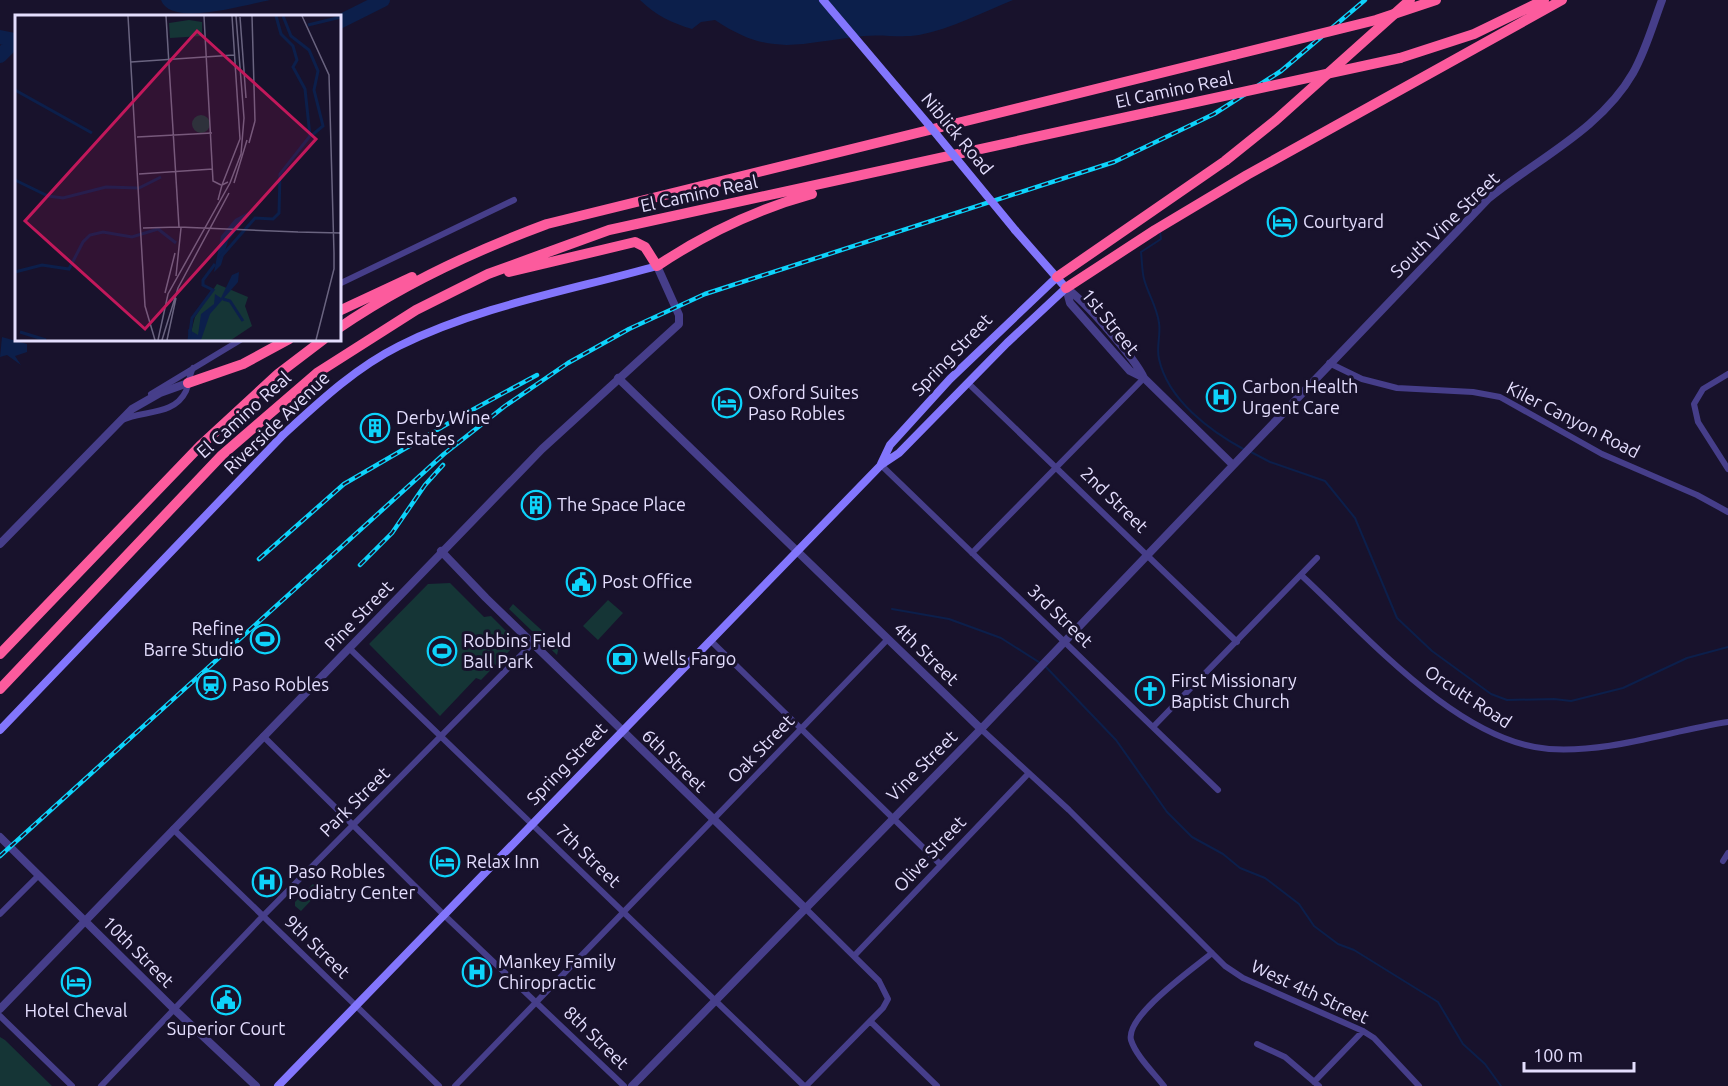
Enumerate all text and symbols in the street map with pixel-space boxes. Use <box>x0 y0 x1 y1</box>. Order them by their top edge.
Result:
inset map <box>15 15 340 340</box>
street label: El Camino Real <box>1113 67 1234 111</box>
street label: Niblick Road <box>918 89 998 178</box>
street label: South Vine Street <box>1386 168 1503 281</box>
street label: El Camino Real <box>638 171 759 215</box>
hotel icon: Courtyard <box>1266 206 1298 238</box>
place label: Courtyard <box>1303 211 1384 231</box>
street label: 1st Street <box>1078 284 1144 359</box>
street label: Spring Street <box>907 309 995 399</box>
street label: El Camino Real <box>192 367 295 462</box>
street label: Riverside Avenue <box>220 367 333 478</box>
place label: Carbon Health Urgent Care <box>1242 376 1358 417</box>
street label: Kiler Canyon Road <box>1504 377 1643 461</box>
hospital icon: Carbon Health Urgent Care <box>1205 381 1237 413</box>
place label: Oxford Suites Paso Robles <box>748 382 859 423</box>
hotel icon: Oxford Suites Paso Robles <box>711 387 743 419</box>
place label: Derby Wine Estates <box>396 407 490 448</box>
building icon: Derby Wine Estates <box>359 412 391 444</box>
street label: 2nd Street <box>1077 462 1152 536</box>
building icon: The Space Place <box>520 489 552 521</box>
place label: The Space Place <box>557 494 686 514</box>
public building icon: Post Office <box>565 566 597 598</box>
place label: Post Office <box>602 571 692 591</box>
street label: Pine Street <box>320 576 397 655</box>
street label: 3rd Street <box>1024 580 1097 651</box>
place label: Refine Barre Studio <box>143 618 244 659</box>
street label: 4th Street <box>890 618 963 689</box>
sports icon: Refine Barre Studio <box>249 623 281 655</box>
place label: Robbins Field Ball Park <box>463 630 571 671</box>
sports icon: Robbins Field Ball Park <box>426 635 458 667</box>
bank icon: Wells Fargo <box>606 643 638 675</box>
place label: Wells Fargo <box>643 648 736 668</box>
street label: Orcutt Road <box>1422 661 1516 732</box>
station icon: Paso Robles <box>195 669 227 701</box>
place label: First Missionary Baptist Church <box>1171 670 1297 711</box>
place label: Paso Robles <box>232 674 329 694</box>
church icon: First Missionary Baptist Church <box>1134 675 1166 707</box>
street label: Oak Street <box>723 710 798 786</box>
street label: Spring Street <box>522 718 610 808</box>
street label: 6th Street <box>638 725 711 796</box>
street label: Vine Street <box>882 726 961 805</box>
street label: Park Street <box>315 762 393 840</box>
street label: Olive Street <box>889 811 969 895</box>
street label: 7th Street <box>552 820 625 891</box>
hotel icon: Relax Inn <box>429 846 461 878</box>
place label: Relax Inn <box>466 851 540 871</box>
place label: Paso Robles Podiatry Center <box>288 861 416 902</box>
hospital icon: Paso Robles Podiatry Center <box>251 866 283 898</box>
street label: 9th Street <box>281 911 354 982</box>
street label: 10th Street <box>99 912 178 991</box>
place label: Mankey Family Chiropractic <box>498 951 616 992</box>
street label: West 4th Street <box>1249 955 1372 1027</box>
hospital icon: Mankey Family Chiropractic <box>461 956 493 988</box>
hotel icon: Hotel Cheval <box>60 966 92 998</box>
public building icon: Superior Court <box>210 984 242 1016</box>
place label: Hotel Cheval <box>25 1000 128 1020</box>
street label: 8th Street <box>560 1002 633 1073</box>
place label: Superior Court <box>167 1018 285 1038</box>
scale bar <box>1524 1035 1634 1073</box>
text: 100 m <box>1533 1045 1583 1065</box>

